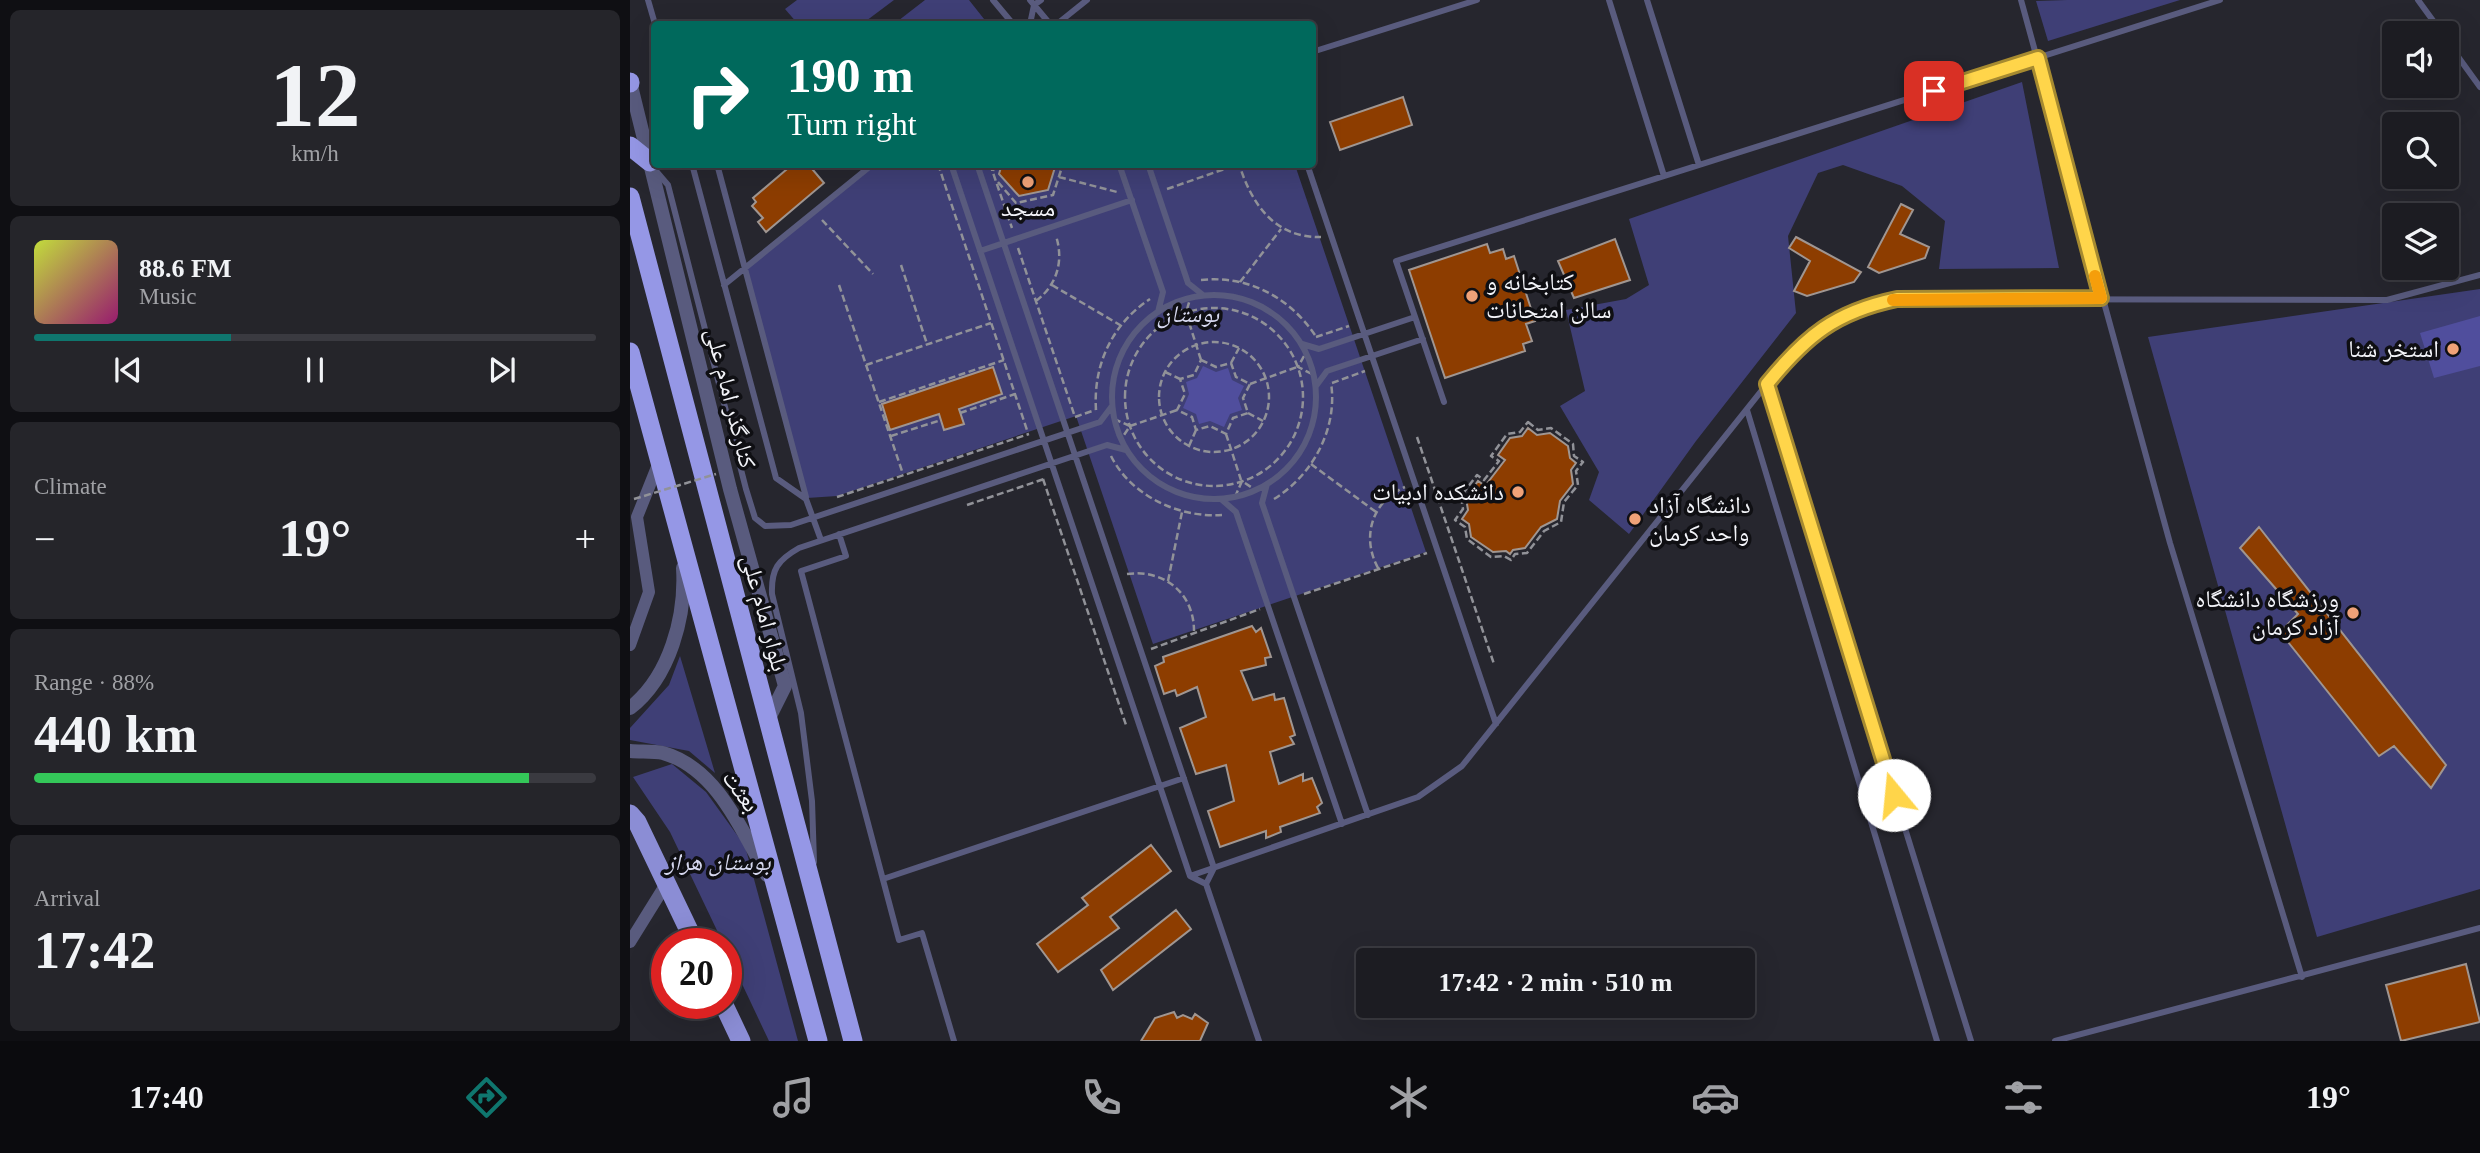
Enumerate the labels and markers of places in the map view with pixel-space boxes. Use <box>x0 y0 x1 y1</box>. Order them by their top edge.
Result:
pin <box>1904 61 1964 121</box>
marker: مسجد <box>1020 174 1036 190</box>
place label: مسجد <box>1001 195 1055 221</box>
place label: کتابخانه و سالن امتحانات <box>1486 269 1612 324</box>
marker: کتابخانه و سالن امتحانات <box>1464 288 1480 304</box>
place label: استخر شنا <box>2348 336 2439 362</box>
marker: استخر شنا <box>2445 341 2461 357</box>
place label: دانشکده ادبیات <box>1372 479 1504 506</box>
marker: دانشکده ادبیات <box>1510 484 1526 500</box>
place label: دانشگاه آزاد واحد کرمان <box>1649 492 1751 547</box>
marker: دانشگاه آزاد واحد کرمان <box>1627 511 1643 527</box>
place label: ورزشگاه دانشگاه آزاد کرمان <box>2196 586 2340 641</box>
marker: ورزشگاه دانشگاه آزاد کرمان <box>2345 605 2361 621</box>

